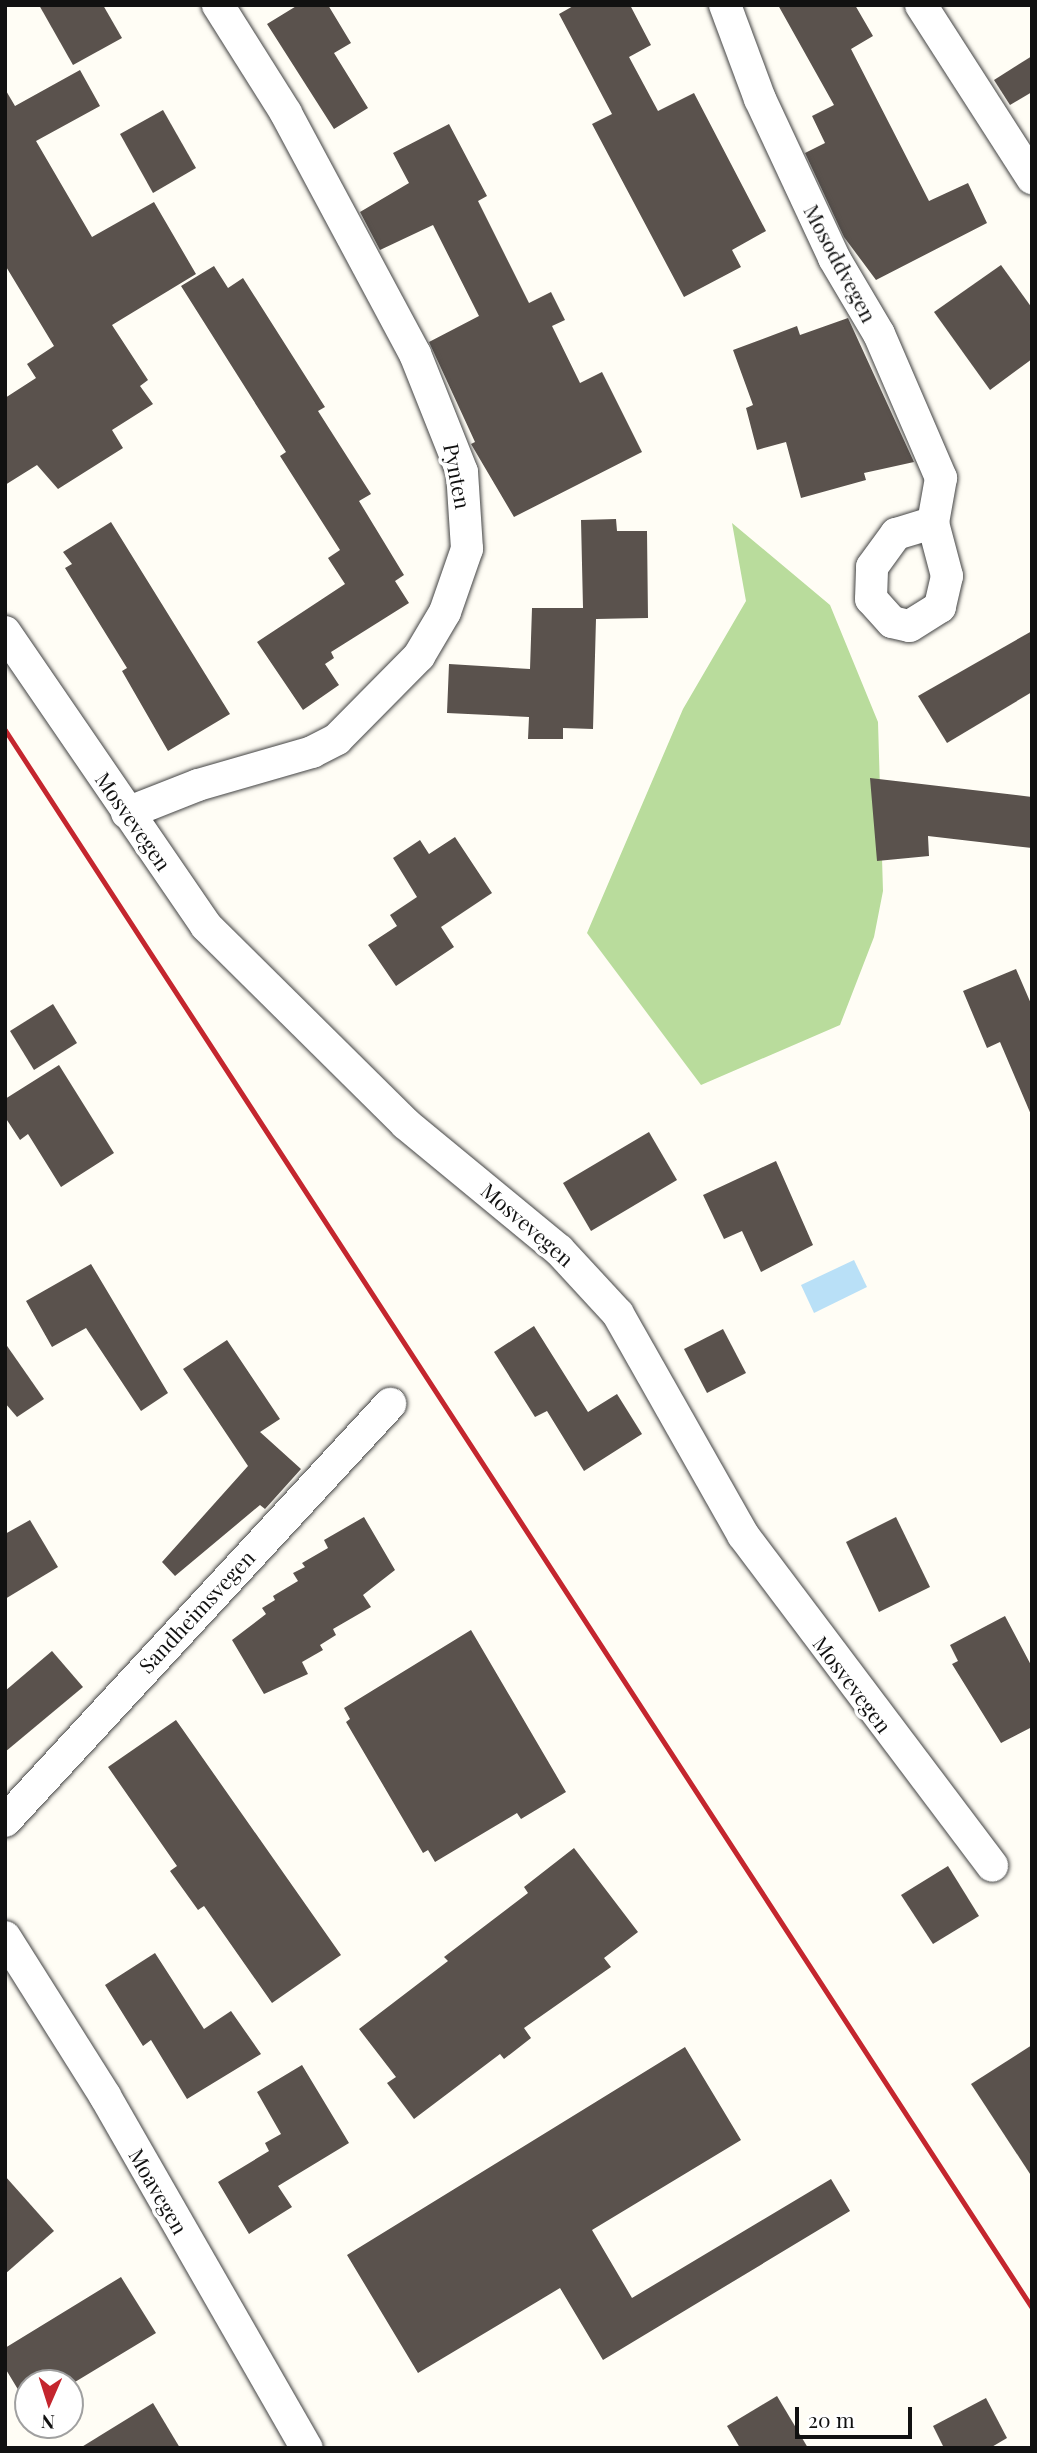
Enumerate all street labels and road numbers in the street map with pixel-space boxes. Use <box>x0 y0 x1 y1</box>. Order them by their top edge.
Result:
street label: Mosoddvegen <box>799 200 883 326</box>
street label: Pynten <box>439 441 477 511</box>
street label: Mosvevegen <box>91 767 177 875</box>
street label: Mosvevegen <box>477 1177 579 1271</box>
street label: Sandheimsvegen <box>133 1544 259 1678</box>
street label: Mosvevegen <box>809 1631 897 1737</box>
street label: Moavegen <box>124 2144 194 2238</box>

